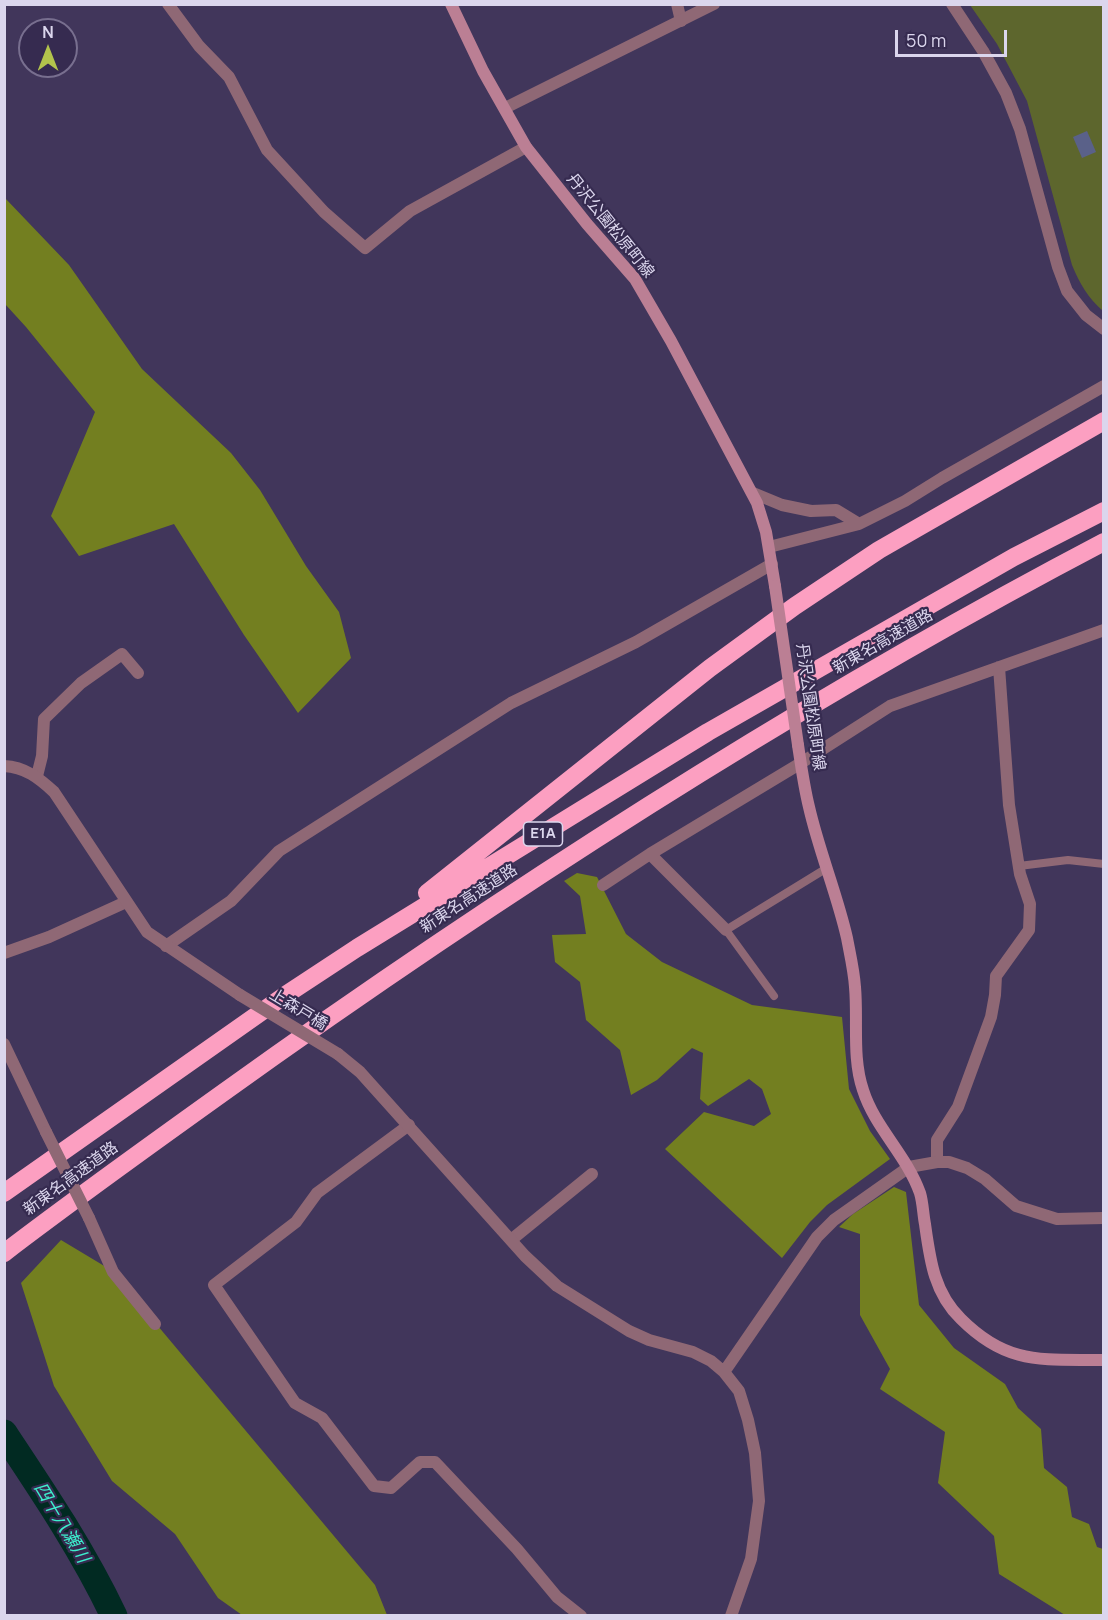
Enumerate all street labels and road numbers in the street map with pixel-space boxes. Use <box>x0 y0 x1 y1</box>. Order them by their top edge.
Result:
street label: 丹沢公園松原町線 <box>562 170 658 282</box>
street label: 新東名高速道路 <box>830 606 936 678</box>
street label: 丹沢公園松原町線 <box>792 642 828 772</box>
road number: E1A <box>524 822 562 846</box>
street label: 新東名高速道路 <box>417 860 521 938</box>
street label: 上森戸橋 <box>266 985 330 1035</box>
street label: 新東名高速道路 <box>20 1138 122 1220</box>

